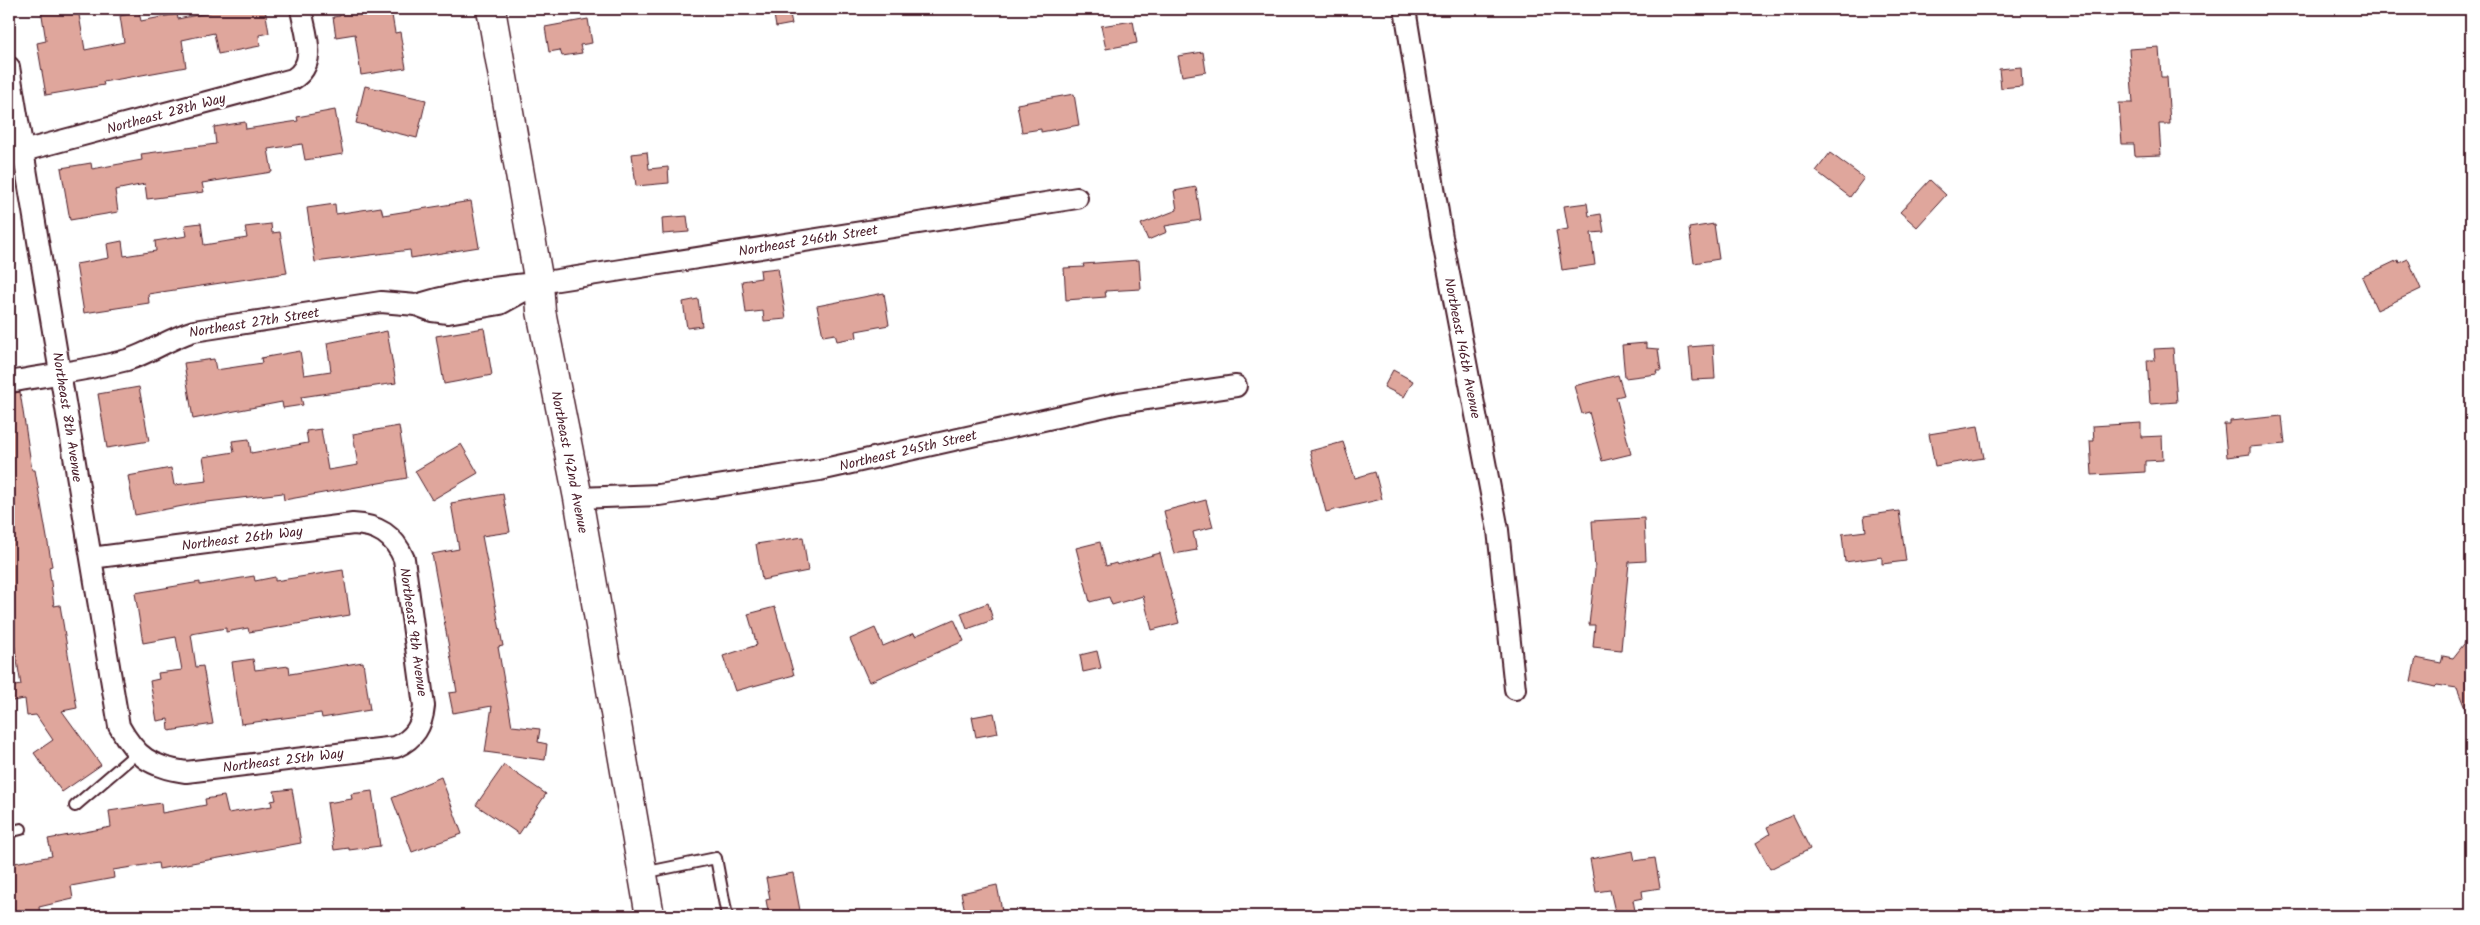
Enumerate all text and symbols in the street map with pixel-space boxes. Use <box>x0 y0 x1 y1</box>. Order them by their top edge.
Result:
street label: Northeast 28th Way <box>104 87 229 140</box>
street label: Northeast 246th Street <box>737 219 880 263</box>
street label: Northeast 146th Avenue <box>1438 276 1487 421</box>
street label: Northeast 27th Street <box>187 302 322 344</box>
street label: Northeast 8th Avenue <box>46 351 88 484</box>
street label: Northeast 142nd Avenue <box>544 389 594 536</box>
street label: Northeast 245th Street <box>837 424 980 478</box>
street label: Northeast 26th Way <box>180 521 304 557</box>
street label: Northeast 9th Avenue <box>393 566 433 699</box>
street label: Northeast 25th Way <box>221 743 345 779</box>

